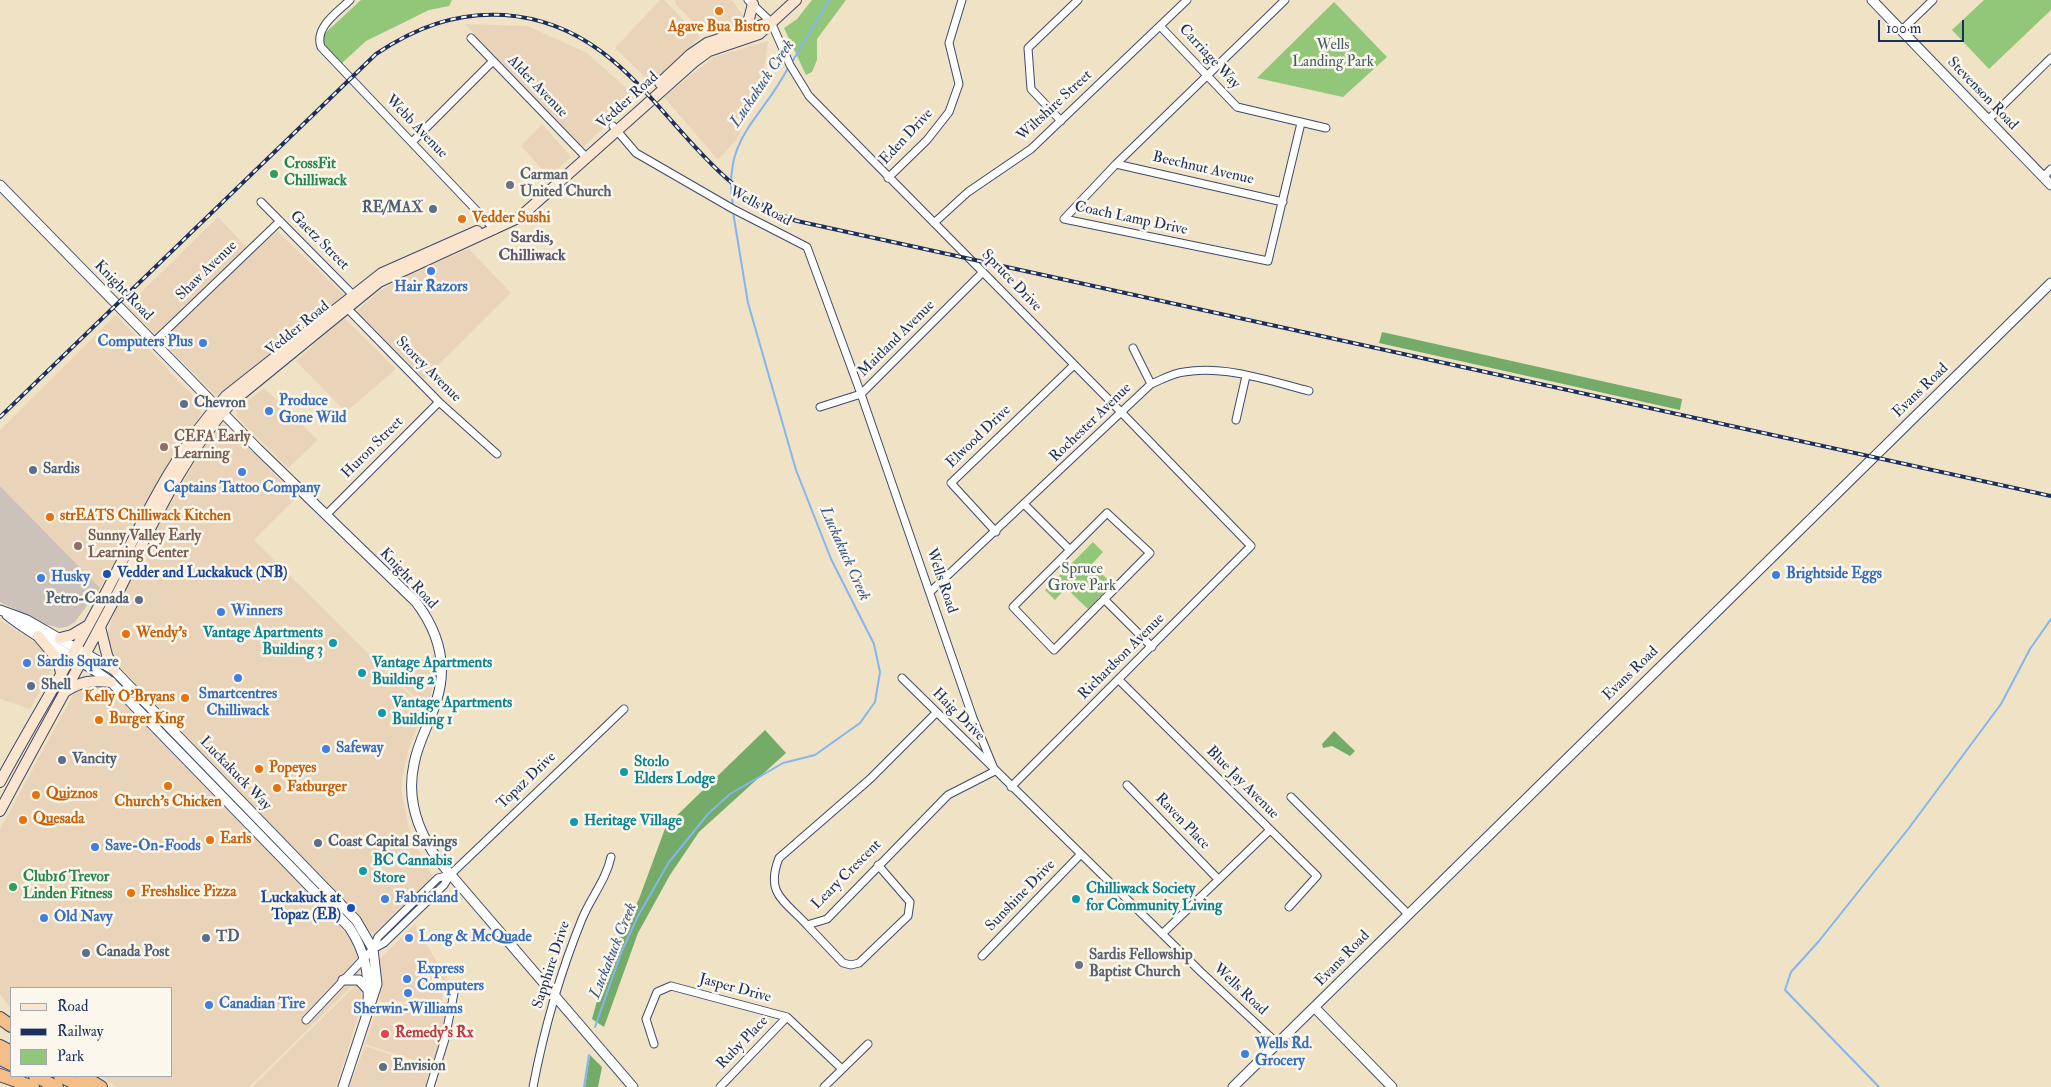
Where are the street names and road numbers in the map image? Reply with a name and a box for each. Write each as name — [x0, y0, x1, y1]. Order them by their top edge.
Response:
street label: Carriage Way — [1175, 21, 1243, 93]
street label: Alder Avenue — [503, 52, 571, 122]
street label: Stevenson Road — [1943, 54, 2021, 134]
street label: Wiltshire Street — [1014, 67, 1096, 145]
street label: Vedder Road — [593, 69, 663, 133]
street label: Webb Avenue — [381, 91, 451, 163]
street label: Eden Drive — [877, 105, 937, 169]
street label: Beechnut Avenue — [1151, 149, 1255, 189]
street label: Wells Road — [726, 183, 794, 231]
street label: Coach Lamp Drive — [1073, 198, 1189, 240]
street label: Gaetz Street — [286, 208, 352, 274]
street label: Shaw Avenue — [173, 237, 241, 305]
street label: Spruce Drive — [977, 246, 1045, 316]
street label: Knight Road — [90, 257, 156, 325]
street label: Maitland Avenue — [855, 297, 939, 381]
street label: Vedder Road — [263, 298, 333, 360]
street label: Storey Avenue — [391, 333, 465, 407]
street label: Evans Road — [1889, 360, 1953, 422]
street label: Rochester Avenue — [1046, 380, 1136, 466]
street label: Elwood Drive — [943, 402, 1015, 472]
street label: Huron Street — [338, 413, 408, 483]
street label: Knight Road — [375, 545, 441, 613]
street label: Wells Road — [921, 546, 961, 616]
street label: Richardson Avenue — [1075, 610, 1169, 704]
street label: Evans Road — [1599, 643, 1663, 705]
street label: Haig Drive — [928, 685, 988, 745]
street label: Luckakuck Way — [195, 733, 275, 815]
street label: Blue Jay Avenue — [1202, 743, 1282, 823]
street label: Topaz Drive — [494, 749, 560, 813]
street label: Raven Place — [1151, 790, 1213, 854]
street label: Leary Crescent — [808, 836, 886, 914]
street label: Sunshine Drive — [982, 857, 1060, 935]
street label: Sapphire Drive — [529, 919, 575, 1011]
street label: Evans Road — [1312, 927, 1374, 991]
street label: Wells Road — [1209, 960, 1271, 1020]
street label: Jasper Drive — [697, 971, 773, 1007]
street label: Ruby Place — [713, 1013, 773, 1073]

